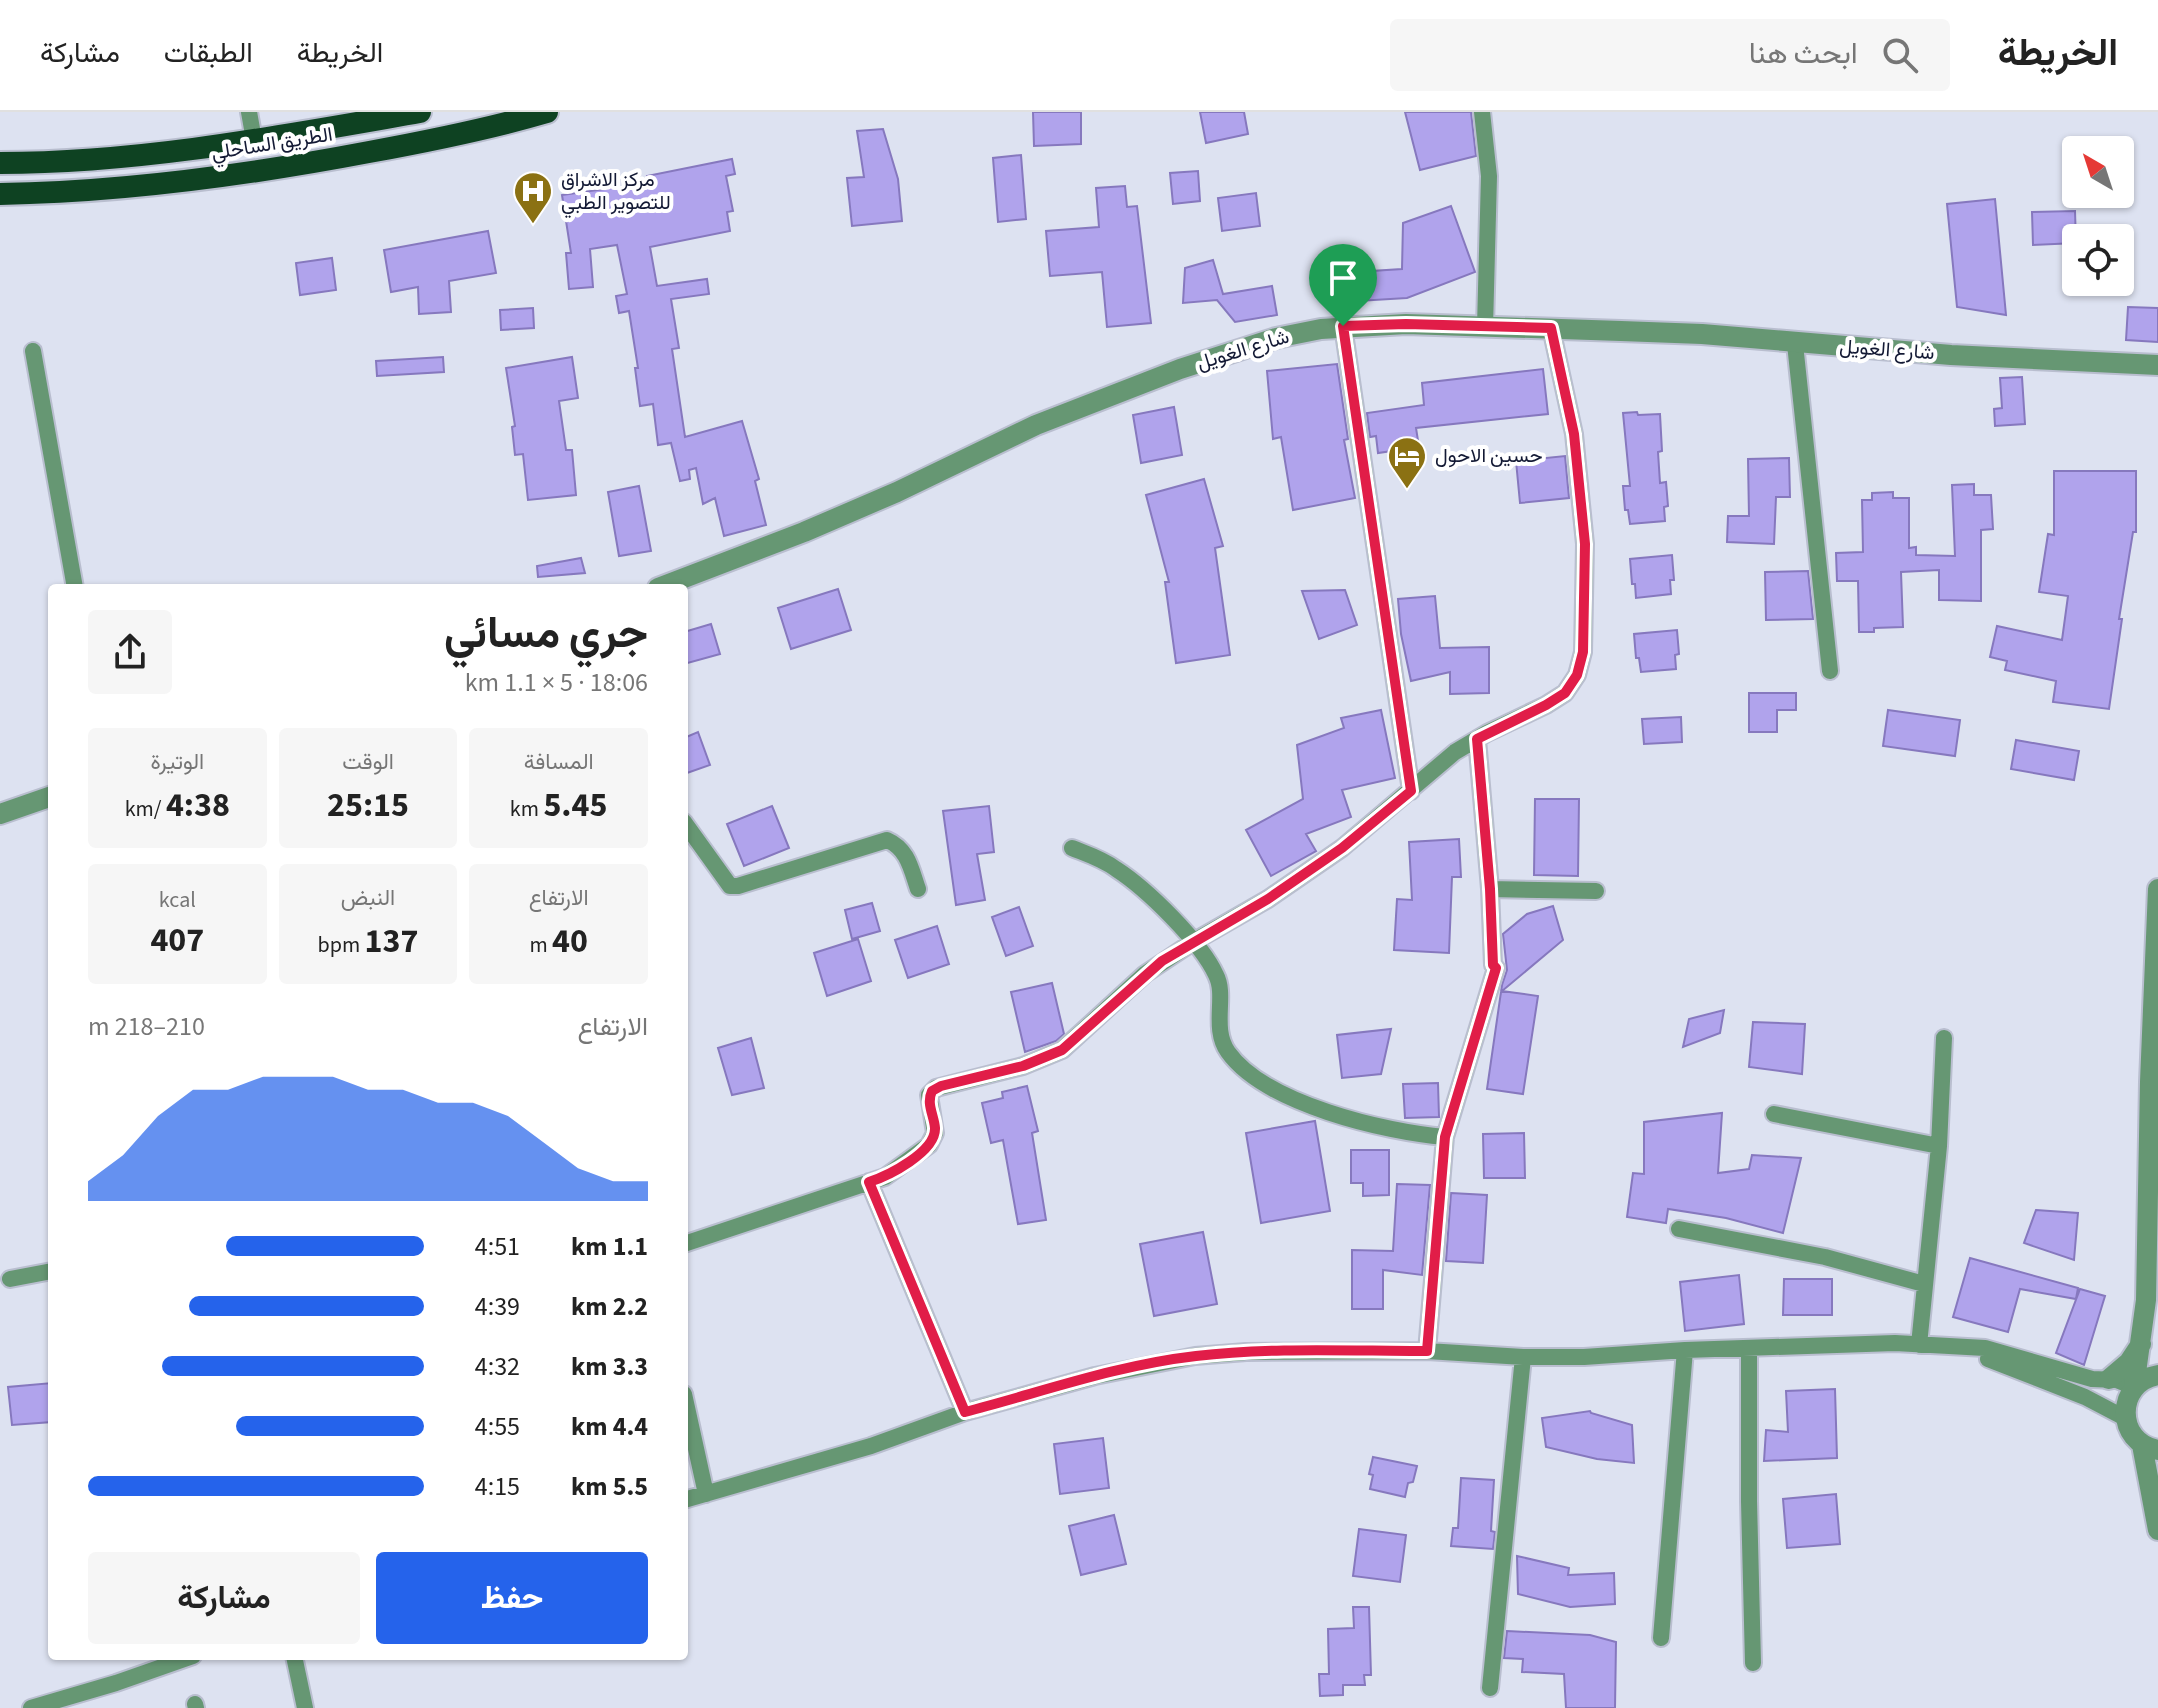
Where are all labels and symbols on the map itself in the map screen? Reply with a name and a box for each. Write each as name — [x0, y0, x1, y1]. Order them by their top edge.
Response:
street label: الطريق الساحلي — [209, 121, 335, 169]
north arrow — [2062, 136, 2134, 208]
place label: مركز الاشراق للتصوير الطبي — [561, 166, 671, 219]
hospital icon: مركز الاشراق للتصوير الطبي — [512, 170, 554, 225]
pin — [1309, 244, 1377, 326]
street label: شارع الغويل — [1193, 323, 1293, 377]
street label: شارع الغويل — [1838, 333, 1936, 367]
hotel icon: حسين الاحول — [1386, 435, 1428, 490]
place label: حسين الاحول — [1435, 442, 1543, 470]

